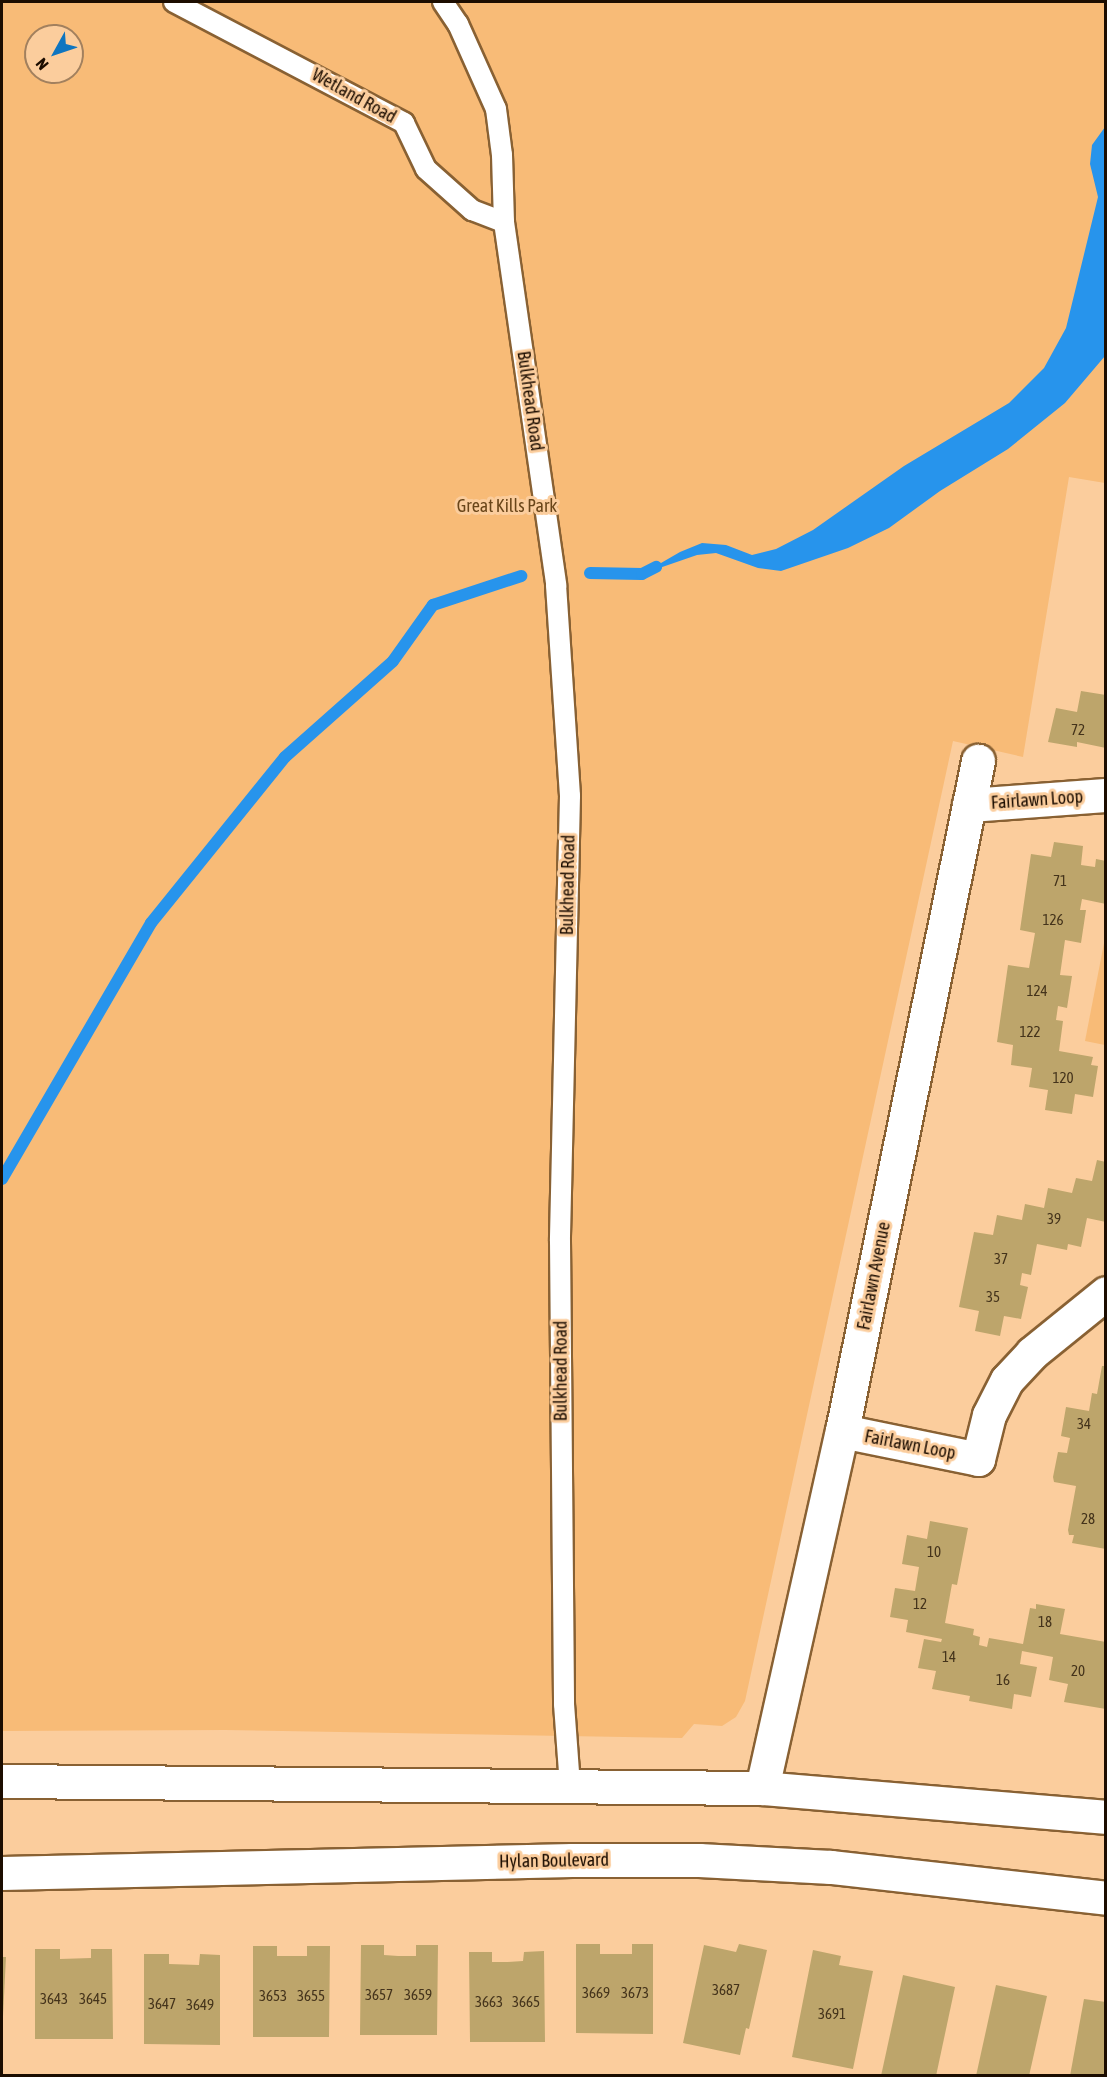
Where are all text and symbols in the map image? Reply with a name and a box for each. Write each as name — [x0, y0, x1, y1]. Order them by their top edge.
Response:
north arrow — [24, 24, 84, 84]
text: N — [32, 55, 52, 74]
street label: Wetland Road — [308, 64, 400, 128]
street label: Bulkhead Road — [512, 350, 548, 452]
park label: Great Kills Park — [457, 495, 557, 517]
house number: 72 — [1071, 721, 1085, 739]
street label: Fairlawn Loop — [990, 786, 1084, 814]
street label: Bulkhead Road — [556, 835, 580, 935]
house number: 71 — [1053, 872, 1067, 890]
house number: 126 — [1042, 911, 1064, 929]
house number: 124 — [1026, 982, 1048, 1000]
house number: 122 — [1019, 1023, 1041, 1041]
house number: 120 — [1052, 1069, 1074, 1087]
house number: 39 — [1047, 1210, 1061, 1228]
street label: Fairlawn Avenue — [853, 1220, 895, 1332]
house number: 37 — [994, 1250, 1008, 1268]
house number: 35 — [986, 1288, 1000, 1306]
street label: Bulkhead Road — [550, 1321, 572, 1421]
house number: 34 — [1077, 1415, 1091, 1433]
street label: Fairlawn Loop — [863, 1426, 957, 1464]
house number: 28 — [1081, 1510, 1095, 1528]
house number: 10 — [927, 1543, 941, 1561]
house number: 12 — [913, 1595, 927, 1613]
house number: 18 — [1038, 1613, 1052, 1631]
house number: 14 — [942, 1648, 956, 1666]
house number: 20 — [1071, 1662, 1085, 1680]
house number: 16 — [996, 1671, 1010, 1689]
street label: Hylan Boulevard — [499, 1849, 609, 1873]
house number: 3687 — [712, 1981, 740, 1999]
house number: 3669 — [582, 1984, 610, 2002]
house number: 3673 — [621, 1984, 649, 2002]
house number: 3657 — [365, 1986, 393, 2004]
house number: 3659 — [404, 1986, 432, 2004]
house number: 3653 — [259, 1987, 287, 2005]
house number: 3655 — [297, 1987, 325, 2005]
house number: 3643 — [40, 1990, 68, 2008]
house number: 3645 — [79, 1990, 107, 2008]
house number: 3663 — [475, 1993, 503, 2011]
house number: 3665 — [512, 1993, 540, 2011]
house number: 3647 — [148, 1995, 176, 2013]
house number: 3649 — [186, 1996, 214, 2014]
house number: 3691 — [818, 2005, 846, 2023]

